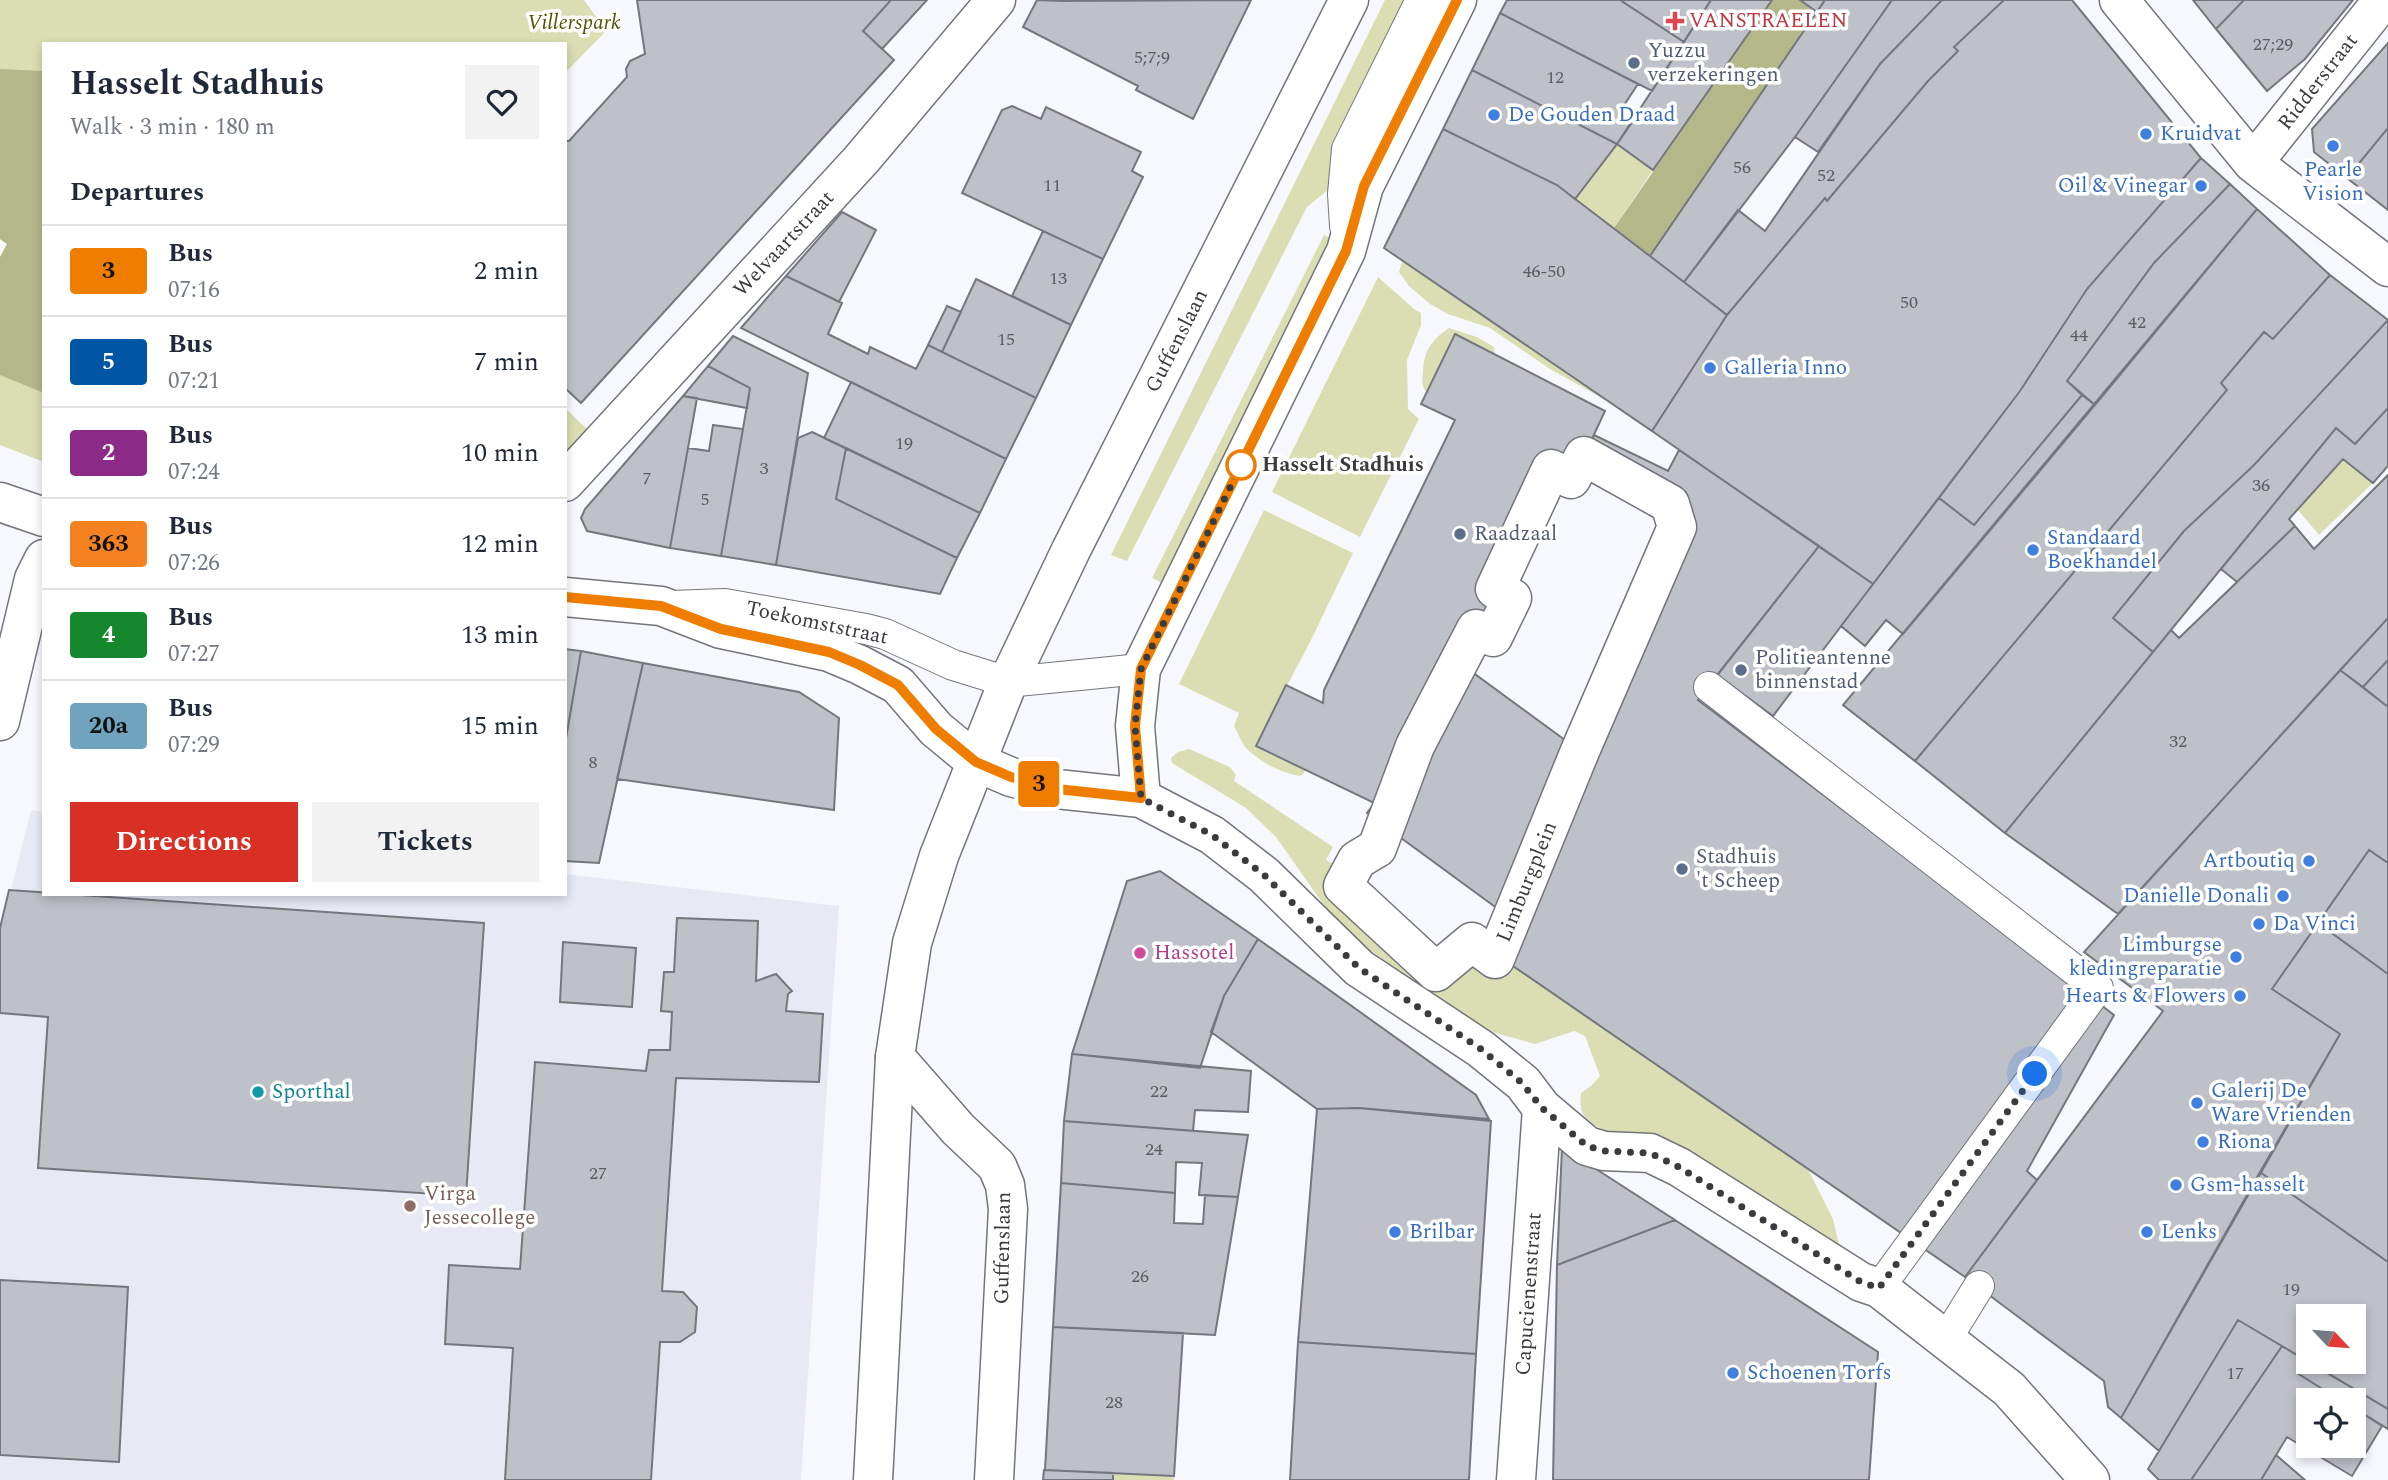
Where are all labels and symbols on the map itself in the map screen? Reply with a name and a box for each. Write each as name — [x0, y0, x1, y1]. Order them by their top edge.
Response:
place label: VANSTRAELEN — [1689, 5, 1848, 37]
park label: Villerspark — [527, 7, 621, 39]
marker: VANSTRAELEN — [1667, 13, 1683, 29]
street label: Ridderstraat — [2270, 27, 2366, 137]
house number: 27;29 — [2253, 31, 2293, 58]
place label: Yuzzu verzekeringen — [1647, 35, 1779, 91]
house number: 5;7;9 — [1134, 44, 1170, 71]
marker: Yuzzu verzekeringen — [1626, 55, 1642, 71]
house number: 12 — [1546, 64, 1564, 91]
place label: De Gouden Draad — [1508, 99, 1675, 131]
marker: De Gouden Draad — [1486, 107, 1502, 123]
place label: Kruidvat — [2160, 118, 2241, 150]
marker: Kruidvat — [2138, 126, 2154, 142]
marker: Pearle Vision — [2325, 138, 2341, 154]
house number: 56 — [1733, 154, 1751, 181]
place label: Pearle Vision — [2302, 154, 2364, 210]
house number: 52 — [1817, 162, 1835, 189]
place label: Oil & Vinegar — [2058, 170, 2187, 202]
house number: 11 — [1043, 172, 1061, 199]
marker: Oil & Vinegar — [2193, 178, 2209, 194]
street label: Welvaartstraat — [726, 183, 842, 305]
house number: 46-50 — [1523, 258, 1565, 285]
house number: 13 — [1049, 265, 1067, 292]
street label: Guffenslaan — [1137, 284, 1217, 398]
house number: 50 — [1900, 289, 1918, 316]
house number: 42 — [2128, 309, 2146, 336]
house number: 44 — [2070, 322, 2088, 349]
house number: 15 — [997, 326, 1015, 353]
place label: Galleria Inno — [1724, 352, 1847, 384]
marker: Galleria Inno — [1702, 360, 1718, 376]
house number: 19 — [895, 430, 913, 457]
place label: Hasselt Stadhuis — [1262, 449, 1424, 481]
marker: Hasselt Stadhuis — [1226, 450, 1256, 480]
house number: 3 — [760, 455, 769, 482]
house number: 7 — [643, 465, 652, 492]
house number: 36 — [2252, 472, 2270, 499]
house number: 5 — [701, 486, 710, 513]
place label: Raadzaal — [1474, 518, 1557, 550]
place label: Standaard Boekhandel — [2047, 522, 2157, 578]
marker: Raadzaal — [1452, 526, 1468, 542]
marker: Standaard Boekhandel — [2025, 542, 2041, 558]
street label: Toekomststraat — [743, 592, 891, 654]
place label: Politieantenne binnenstad — [1755, 642, 1891, 698]
marker: Politieantenne binnenstad — [1733, 662, 1749, 678]
house number: 32 — [2169, 728, 2187, 755]
house number: 8 — [589, 749, 598, 776]
line badge: 3 — [1016, 761, 1062, 807]
street label: Limburgplein — [1488, 817, 1566, 947]
place label: Stadhuis 't Scheep — [1696, 841, 1780, 897]
place label: Artboutiq — [2203, 845, 2295, 877]
marker: Artboutiq — [2301, 853, 2317, 869]
marker: Stadhuis 't Scheep — [1674, 861, 1690, 877]
place label: Danielle Donali — [2123, 880, 2269, 912]
marker: Danielle Donali — [2275, 888, 2291, 904]
place label: Da Vinci — [2273, 908, 2356, 940]
marker: Da Vinci — [2251, 916, 2267, 932]
place label: Limburgse kledingreparatie — [2069, 929, 2222, 985]
place label: Hassotel — [1154, 937, 1234, 969]
marker: Hassotel — [1132, 945, 1148, 961]
marker: Limburgse kledingreparatie — [2228, 949, 2244, 965]
place label: Hearts & Flowers — [2065, 980, 2226, 1012]
marker: Hearts & Flowers — [2232, 988, 2248, 1004]
your location — [2017, 1056, 2052, 1091]
place label: Galerij De Ware Vrienden — [2211, 1075, 2352, 1131]
place label: Sporthal — [272, 1076, 351, 1108]
house number: 22 — [1150, 1078, 1168, 1105]
marker: Sporthal — [250, 1084, 266, 1100]
marker: Galerij De Ware Vrienden — [2189, 1095, 2205, 1111]
place label: Riona — [2217, 1126, 2272, 1158]
marker: Riona — [2195, 1134, 2211, 1150]
house number: 24 — [1145, 1136, 1163, 1163]
house number: 27 — [589, 1160, 607, 1187]
place label: Gsm-hasselt — [2190, 1169, 2305, 1201]
marker: Gsm-hasselt — [2168, 1177, 2184, 1193]
place label: Virga Jessecollege — [424, 1178, 535, 1234]
street label: Guffenslaan — [986, 1191, 1020, 1305]
marker: Virga Jessecollege — [402, 1198, 418, 1214]
street label: Capucienenstraat — [1507, 1211, 1551, 1377]
place label: Brilbar — [1409, 1216, 1474, 1248]
place label: Lenks — [2161, 1216, 2217, 1248]
marker: Brilbar — [1387, 1224, 1403, 1240]
marker: Lenks — [2139, 1224, 2155, 1240]
house number: 26 — [1131, 1263, 1149, 1290]
house number: 19 — [2282, 1276, 2300, 1303]
north arrow — [2296, 1304, 2366, 1374]
place label: Schoenen Torfs — [1747, 1357, 1892, 1389]
house number: 17 — [2226, 1360, 2244, 1387]
marker: Schoenen Torfs — [1725, 1365, 1741, 1381]
house number: 28 — [1105, 1389, 1123, 1416]

